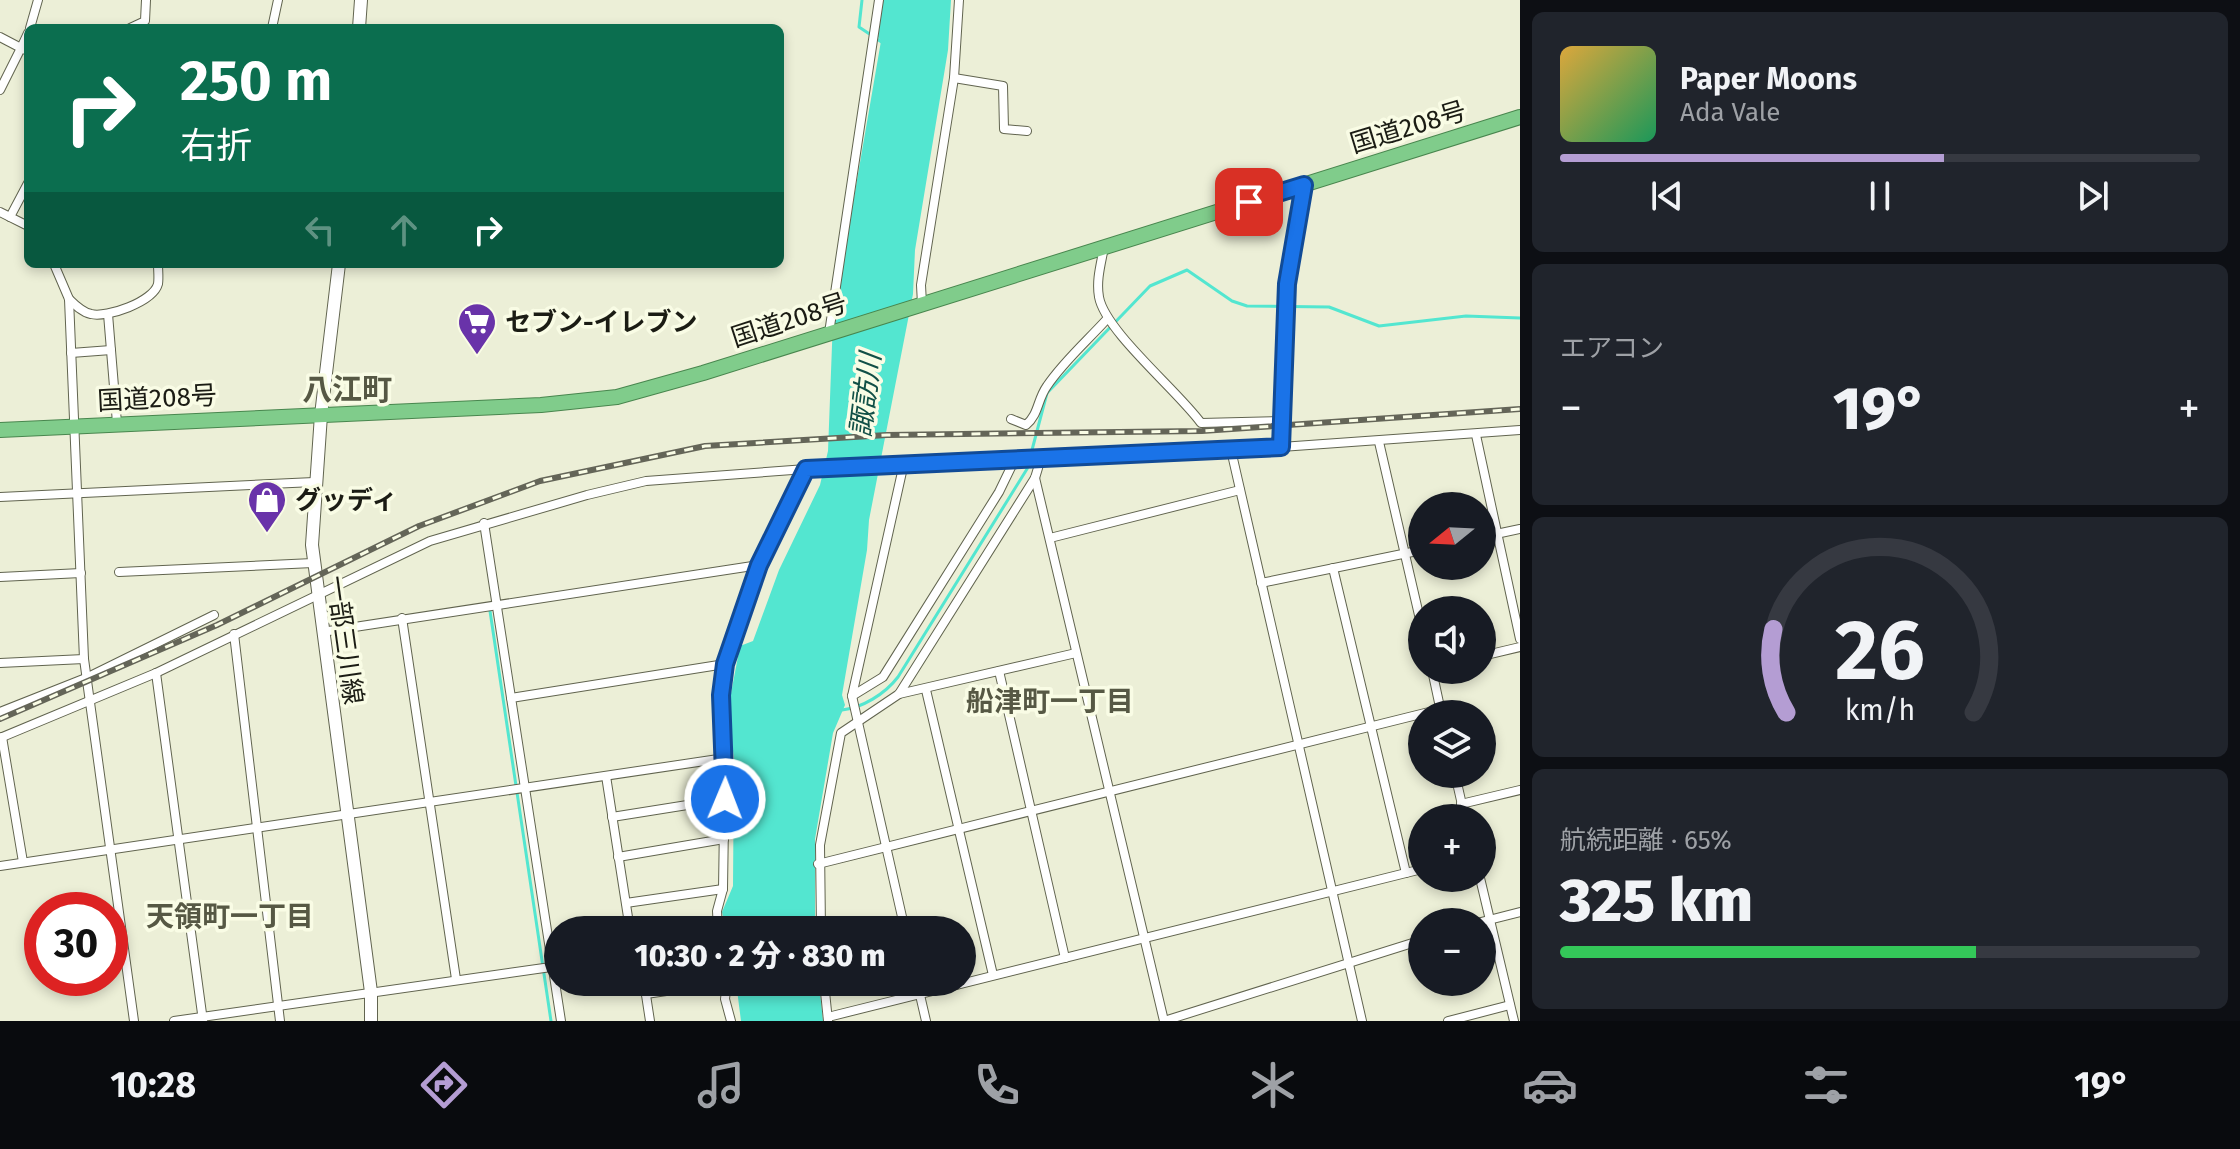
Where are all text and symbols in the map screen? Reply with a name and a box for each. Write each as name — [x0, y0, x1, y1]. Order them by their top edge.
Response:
text: 250 m — [180, 48, 332, 115]
icon: right — [48, 56, 152, 160]
text: Paper Moons — [1680, 61, 1857, 97]
street label: 国道208号 — [1346, 95, 1470, 160]
text: Ada Vale — [1680, 97, 1780, 128]
text: 右折 — [180, 124, 252, 168]
pin — [1215, 168, 1283, 236]
icon: previous — [1645, 174, 1689, 218]
icon: pause — [1858, 174, 1902, 218]
icon: next — [2071, 174, 2115, 218]
icon: arrive — [1227, 180, 1271, 224]
icon: left — [298, 208, 342, 252]
icon: ahead — [382, 208, 426, 252]
icon: right — [466, 208, 510, 252]
street label: 国道208号 — [727, 287, 851, 354]
supermarket icon: セブン-イレブン — [456, 301, 498, 356]
place label: セブン-イレブン — [505, 307, 698, 338]
text: エアコン — [1560, 333, 1664, 364]
water label: 諏訪川 — [844, 348, 887, 439]
district label: 八江町 — [302, 372, 392, 408]
text: 19° — [1833, 373, 1927, 445]
street label: 国道208号 — [96, 380, 218, 417]
text: − — [1560, 382, 1582, 435]
text: + — [2178, 382, 2200, 435]
shop icon: グッディ — [246, 479, 288, 534]
place label: グッディ — [295, 485, 397, 516]
north arrow — [1408, 492, 1496, 580]
map controls — [1408, 492, 1496, 996]
street label: 一部三川線 — [320, 574, 369, 707]
button: sound — [1408, 596, 1496, 684]
text: 26 — [1835, 600, 1925, 700]
district label: 船津町一丁目 — [966, 685, 1134, 718]
text: km/h — [1845, 693, 1915, 728]
button: layers — [1408, 700, 1496, 788]
position arrow — [683, 757, 767, 841]
button: + — [1408, 804, 1496, 892]
text: 航続距離 · 65% — [1560, 825, 1732, 856]
text: 325 km — [1560, 865, 1753, 937]
speed limit sign: 30 — [24, 892, 128, 996]
district label: 天領町一丁目 — [146, 900, 314, 933]
button: − — [1408, 908, 1496, 996]
text: 10:30 · 2 分 · 830 m — [634, 938, 886, 974]
icon: directions — [416, 1057, 472, 1113]
icon: music — [693, 1057, 749, 1113]
icon: phone — [969, 1057, 1025, 1113]
icon: climate — [1245, 1057, 1301, 1113]
icon: car — [1522, 1057, 1578, 1113]
icon: filters — [1798, 1057, 1854, 1113]
text: 10:28 — [110, 1063, 196, 1107]
text: 19° — [2074, 1063, 2130, 1107]

